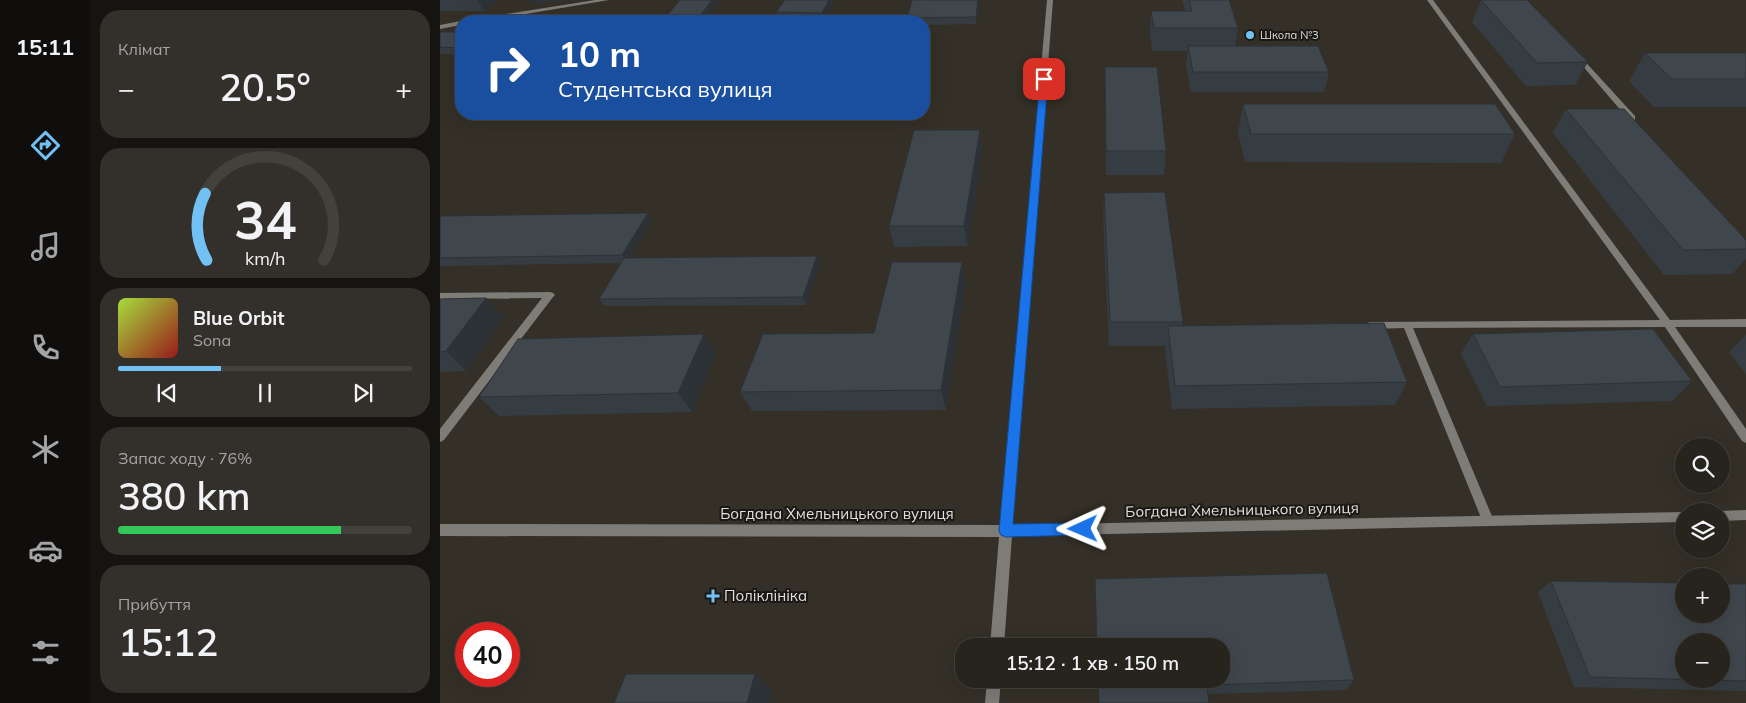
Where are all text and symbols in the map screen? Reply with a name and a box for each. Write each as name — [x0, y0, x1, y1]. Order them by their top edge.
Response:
place label: Школа №3 — [1260, 28, 1319, 42]
marker: Школа №3 — [1244, 29, 1256, 41]
text: 10 m — [558, 32, 641, 76]
text: 15:11 — [16, 33, 74, 61]
icon: right — [475, 35, 540, 100]
text: Клімат — [118, 39, 170, 59]
pin — [1023, 58, 1065, 100]
text: 20.5° — [219, 63, 311, 111]
icon: arrive — [1030, 65, 1058, 93]
text: − — [118, 71, 135, 106]
text: + — [395, 71, 412, 106]
text: Студентська вулиця — [558, 75, 773, 103]
icon: directions — [28, 128, 63, 163]
text: 34 — [234, 187, 296, 252]
icon: music — [28, 229, 63, 264]
text: km/h — [245, 247, 285, 269]
text: Blue Orbit — [193, 306, 284, 330]
icon: phone — [28, 330, 63, 365]
text: Sona — [193, 330, 231, 350]
icon: previous — [153, 379, 181, 407]
icon: pause — [251, 379, 279, 407]
icon: next — [349, 379, 377, 407]
icon: climate — [28, 432, 63, 467]
map controls — [1675, 438, 1730, 688]
button: search — [1675, 438, 1730, 493]
text: Запас ходу · 76% — [118, 448, 252, 468]
text: 380 km — [118, 472, 251, 520]
street label: Богдана Хмельницького вулиця — [1125, 498, 1359, 521]
position arrow — [1056, 502, 1108, 554]
button: layers — [1675, 503, 1730, 558]
street label: Богдана Хмельницького вулиця — [720, 504, 954, 523]
icon: car — [28, 533, 63, 568]
button: + — [1675, 568, 1730, 623]
place label: Поліклініка — [724, 586, 807, 605]
marker: Поліклініка — [706, 589, 720, 603]
text: Прибуття — [118, 594, 191, 614]
text: 15:12 — [118, 618, 218, 666]
speed limit sign: 40 — [455, 622, 520, 687]
button: − — [1675, 633, 1730, 688]
icon: filters — [28, 635, 63, 670]
text: 15:12 · 1 хв · 150 m — [1006, 651, 1179, 675]

